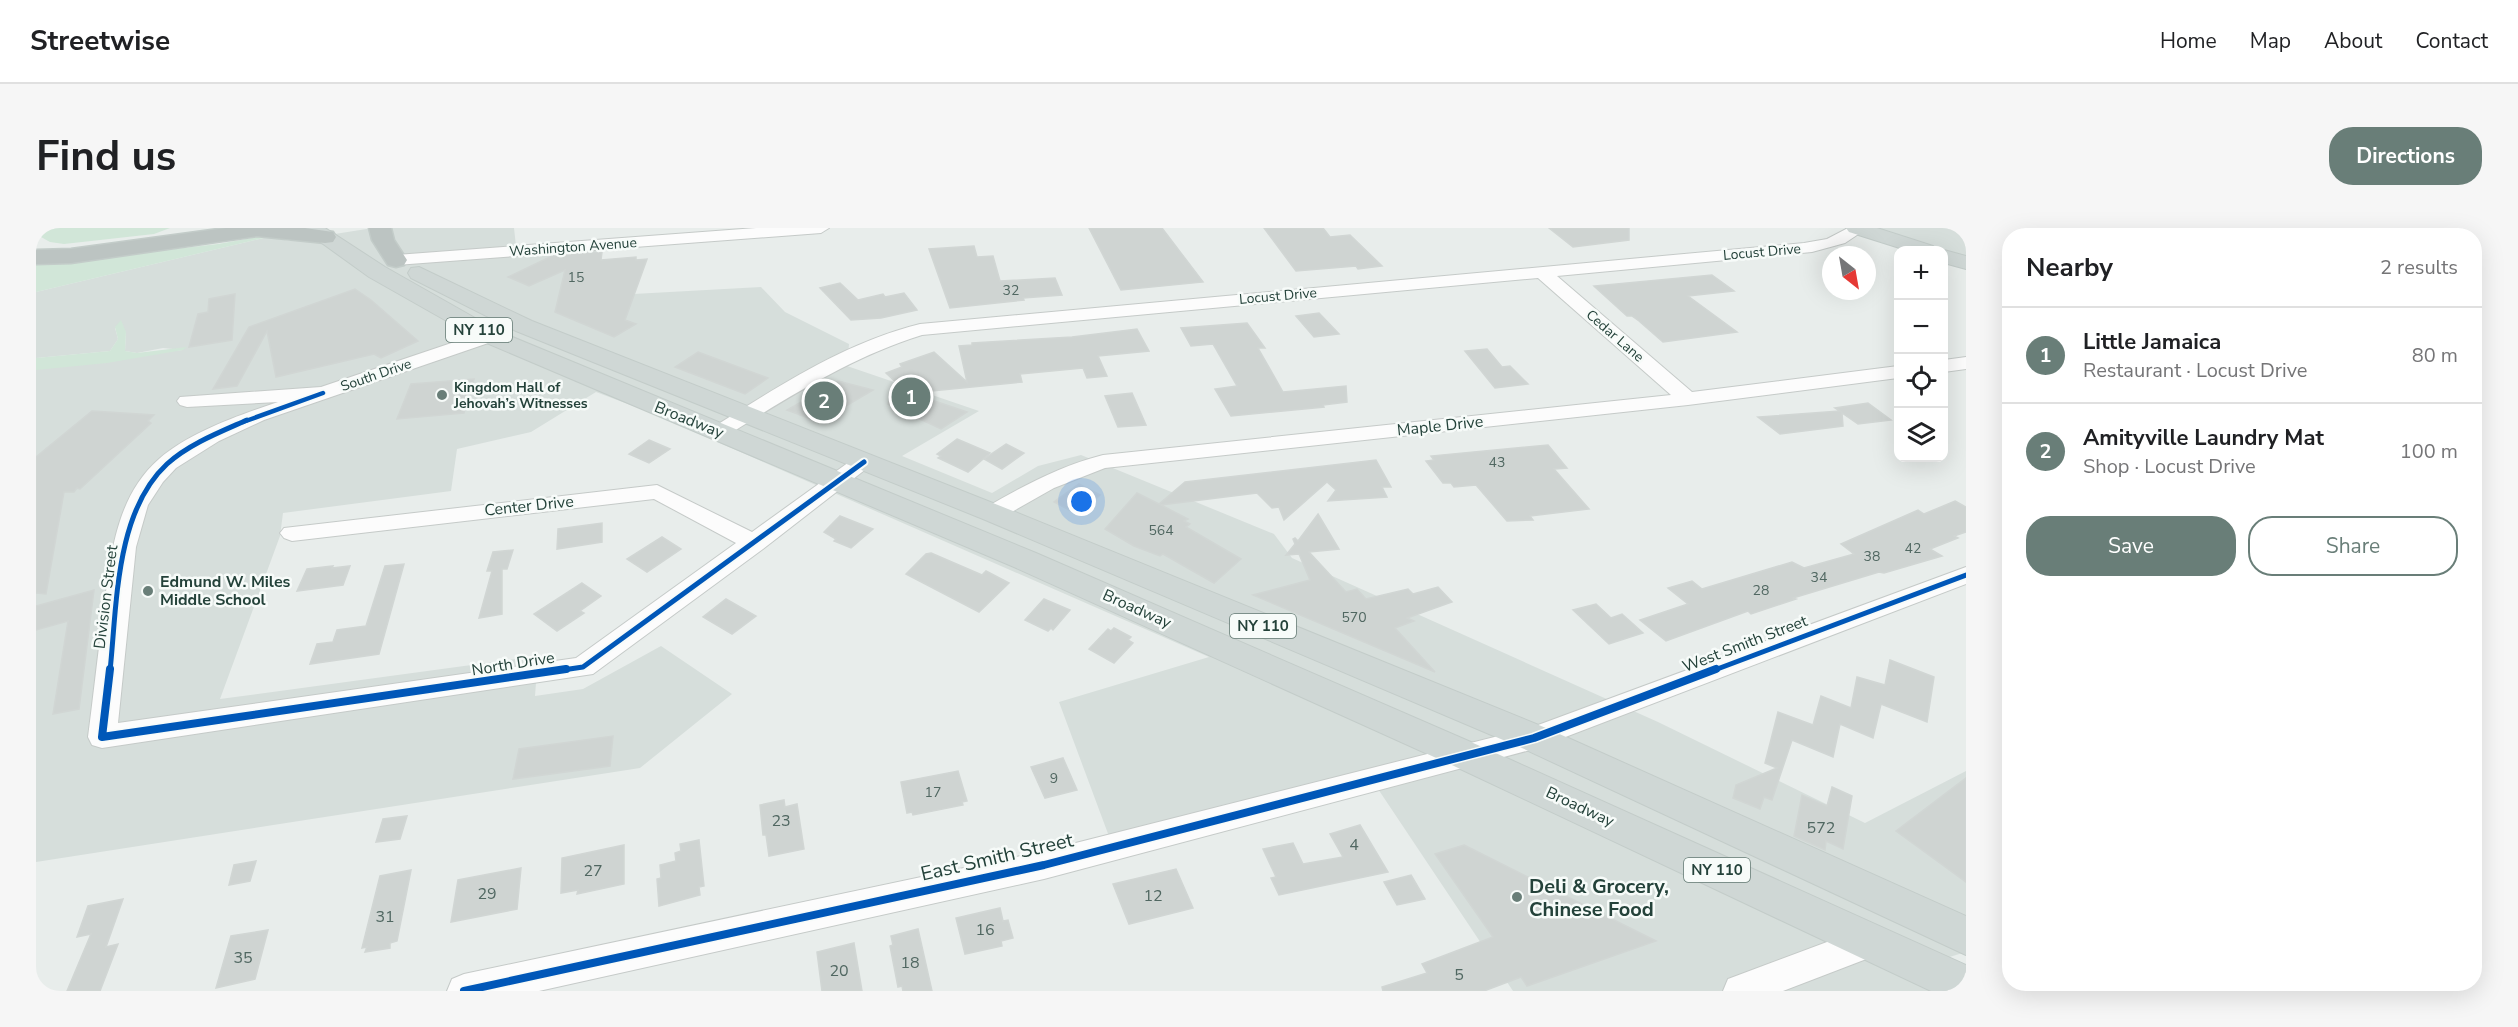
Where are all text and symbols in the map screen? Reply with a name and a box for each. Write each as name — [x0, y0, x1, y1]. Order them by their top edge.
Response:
text: Streetwise — [30, 22, 170, 60]
text: Home — [2160, 27, 2217, 55]
text: Map — [2250, 27, 2291, 55]
text: About — [2324, 27, 2382, 55]
text: Contact — [2415, 27, 2488, 55]
button: Directions — [2329, 127, 2482, 185]
text: Find us — [36, 128, 176, 185]
street label: Washington Avenue — [509, 233, 637, 261]
street label: Locust Drive — [1722, 239, 1802, 265]
north arrow — [1822, 246, 1876, 300]
map controls — [1894, 246, 1948, 462]
button: + — [1894, 246, 1948, 300]
text: Nearby — [2026, 250, 2113, 285]
text: 2 results — [2380, 254, 2458, 281]
house number: 15 — [568, 268, 584, 287]
house number: 32 — [1003, 281, 1019, 300]
street label: Locust Drive — [1238, 283, 1318, 309]
button: − — [1894, 300, 1948, 354]
street label: Cedar Lane — [1582, 306, 1648, 366]
road number: NY 110 — [446, 318, 512, 342]
text: Little Jamaica — [2083, 327, 2221, 357]
text: 1 — [2040, 342, 2052, 369]
text: 80 m — [2412, 342, 2458, 369]
street label: South Drive — [338, 354, 414, 396]
button: locate — [1894, 354, 1948, 408]
text: Restaurant · Locust Drive — [2083, 357, 2307, 384]
pin: 1 — [892, 374, 930, 420]
place label: Kingdom Hall of Jehovah’s Witnesses — [453, 378, 588, 413]
pin: 2 — [804, 378, 844, 423]
marker: Kingdom Hall of Jehovah’s Witnesses — [435, 388, 449, 402]
street label: Broadway — [651, 396, 728, 444]
button: layers — [1894, 408, 1948, 462]
street label: Maple Drive — [1396, 411, 1484, 441]
text: Amityville Laundry Mat — [2083, 423, 2324, 453]
text: 2 — [2040, 438, 2052, 465]
text: 100 m — [2400, 438, 2458, 465]
house number: 43 — [1489, 453, 1505, 472]
text: Shop · Locust Drive — [2083, 453, 2256, 480]
your location — [1067, 487, 1096, 516]
street label: Center Drive — [483, 490, 575, 522]
button: Save — [2026, 516, 2236, 576]
button: Share — [2248, 516, 2458, 576]
house number: 564 — [1148, 521, 1174, 540]
house number: 42 — [1905, 539, 1921, 558]
street label: Division Street — [89, 543, 123, 650]
house number: 38 — [1864, 547, 1880, 566]
house number: 34 — [1811, 568, 1827, 587]
place label: Edmund W. Miles Middle School — [160, 571, 291, 611]
house number: 28 — [1753, 581, 1769, 600]
marker: Edmund W. Miles Middle School — [141, 584, 155, 598]
street label: Broadway — [1099, 584, 1176, 634]
house number: 570 — [1341, 608, 1367, 627]
street label: West Smith Street — [1679, 610, 1811, 678]
road number: NY 110 — [1230, 614, 1296, 638]
street label: North Drive — [470, 647, 556, 681]
house number: 9 — [1050, 769, 1058, 788]
street label: Broadway — [1542, 782, 1618, 833]
house number: 17 — [925, 783, 941, 802]
house number: 23 — [771, 810, 791, 832]
house number: 572 — [1807, 817, 1835, 839]
street label: East Smith Street — [918, 826, 1077, 888]
house number: 4 — [1349, 834, 1359, 856]
road number: NY 110 — [1684, 858, 1750, 882]
house number: 27 — [583, 860, 603, 882]
place label: Deli & Grocery, Chinese Food — [1529, 873, 1669, 923]
house number: 29 — [477, 883, 497, 905]
house number: 12 — [1143, 885, 1163, 907]
marker: Deli & Grocery, Chinese Food — [1510, 890, 1524, 904]
house number: 31 — [375, 906, 395, 928]
house number: 16 — [975, 919, 995, 941]
house number: 35 — [233, 947, 253, 969]
house number: 18 — [900, 952, 920, 974]
house number: 20 — [829, 960, 849, 982]
house number: 5 — [1454, 964, 1464, 986]

